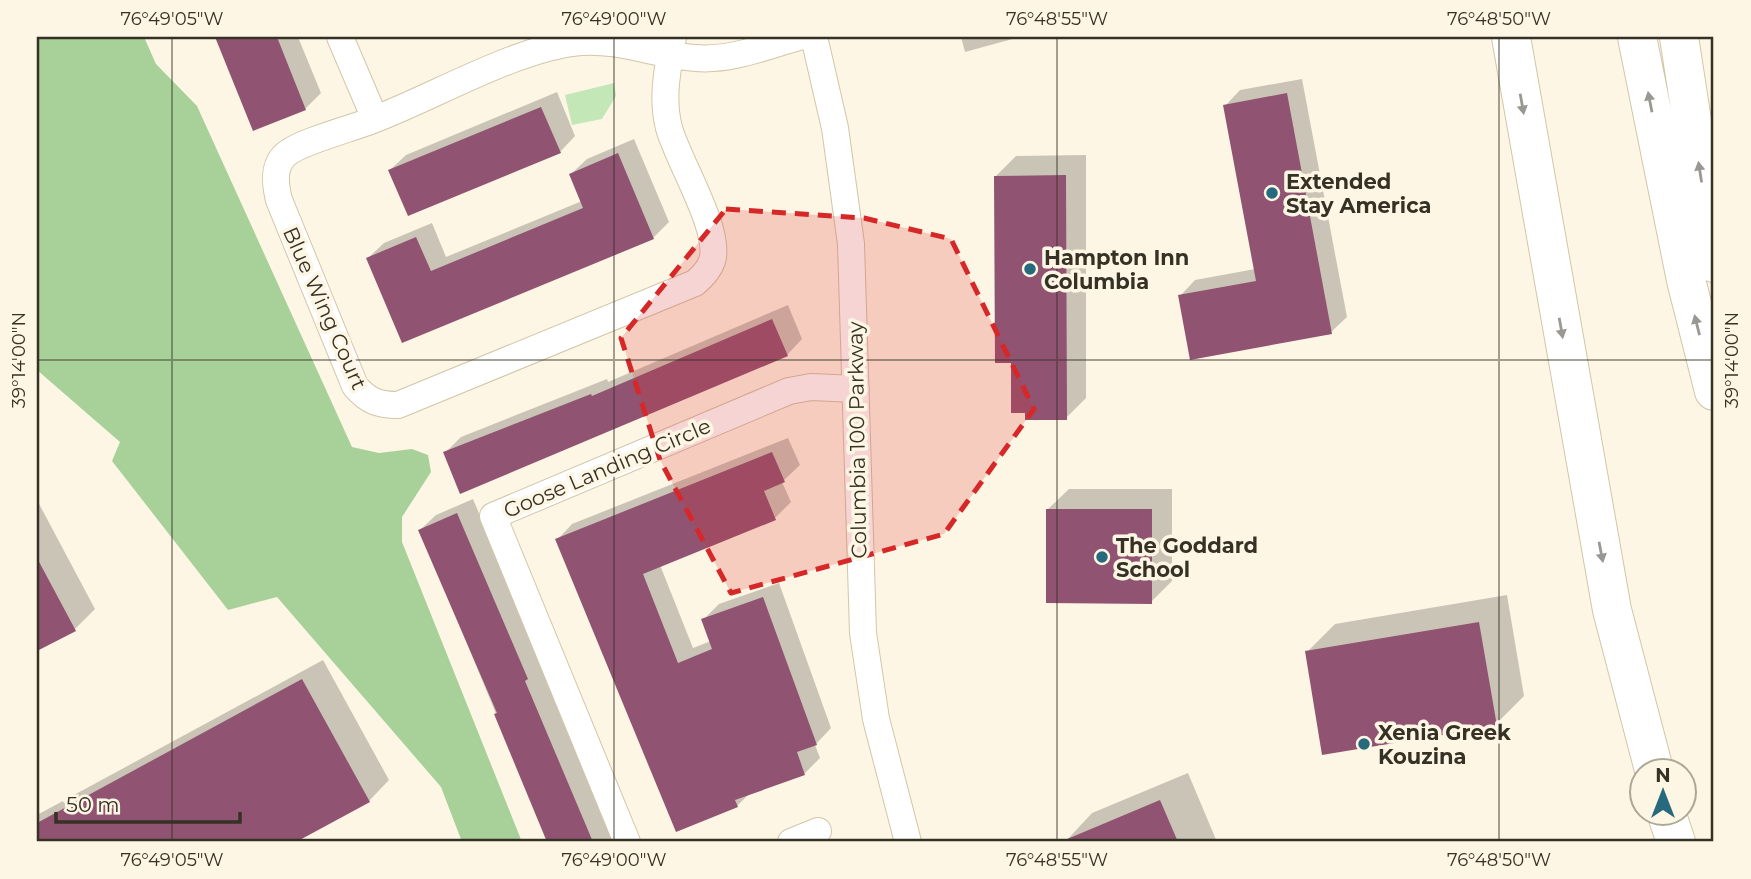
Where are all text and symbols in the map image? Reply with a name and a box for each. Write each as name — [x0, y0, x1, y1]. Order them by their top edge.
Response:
text: 76°49'05"W — [120, 8, 224, 30]
text: 76°49'00"W — [562, 8, 666, 30]
text: 76°48'55"W — [1006, 8, 1108, 30]
text: 76°48'50"W — [1447, 8, 1551, 30]
one-way arrow — [1644, 91, 1655, 113]
one-way arrow — [1517, 93, 1528, 115]
one-way arrow — [1694, 160, 1705, 182]
place label: Extended Stay America — [1286, 169, 1432, 218]
marker: Extended Stay America — [1264, 185, 1280, 201]
street label: Blue Wing Court — [278, 223, 372, 393]
place label: Hampton Inn Columbia — [1044, 245, 1189, 294]
marker: Hampton Inn Columbia — [1022, 261, 1038, 277]
text: 39°14'00"N — [8, 312, 30, 408]
text: 39°14'00"N — [1721, 312, 1743, 408]
one-way arrow — [1691, 314, 1702, 336]
one-way arrow — [1556, 317, 1567, 339]
street label: Columbia 100 Parkway — [842, 321, 872, 559]
street label: Goose Landing Circle — [500, 413, 714, 523]
place label: The Goddard School — [1116, 533, 1258, 582]
one-way arrow — [1596, 541, 1607, 563]
marker: The Goddard School — [1094, 549, 1110, 565]
place label: Xenia Greek Kouzina — [1378, 720, 1511, 769]
marker: Xenia Greek Kouzina — [1356, 736, 1372, 752]
north arrow — [1628, 756, 1698, 826]
text: N — [1655, 764, 1671, 787]
scale bar — [56, 781, 240, 825]
text: 50 m — [66, 792, 120, 817]
text: 76°49'05"W — [120, 849, 224, 871]
text: 76°49'00"W — [562, 849, 666, 871]
text: 76°48'55"W — [1006, 849, 1108, 871]
text: 76°48'50"W — [1447, 849, 1551, 871]

